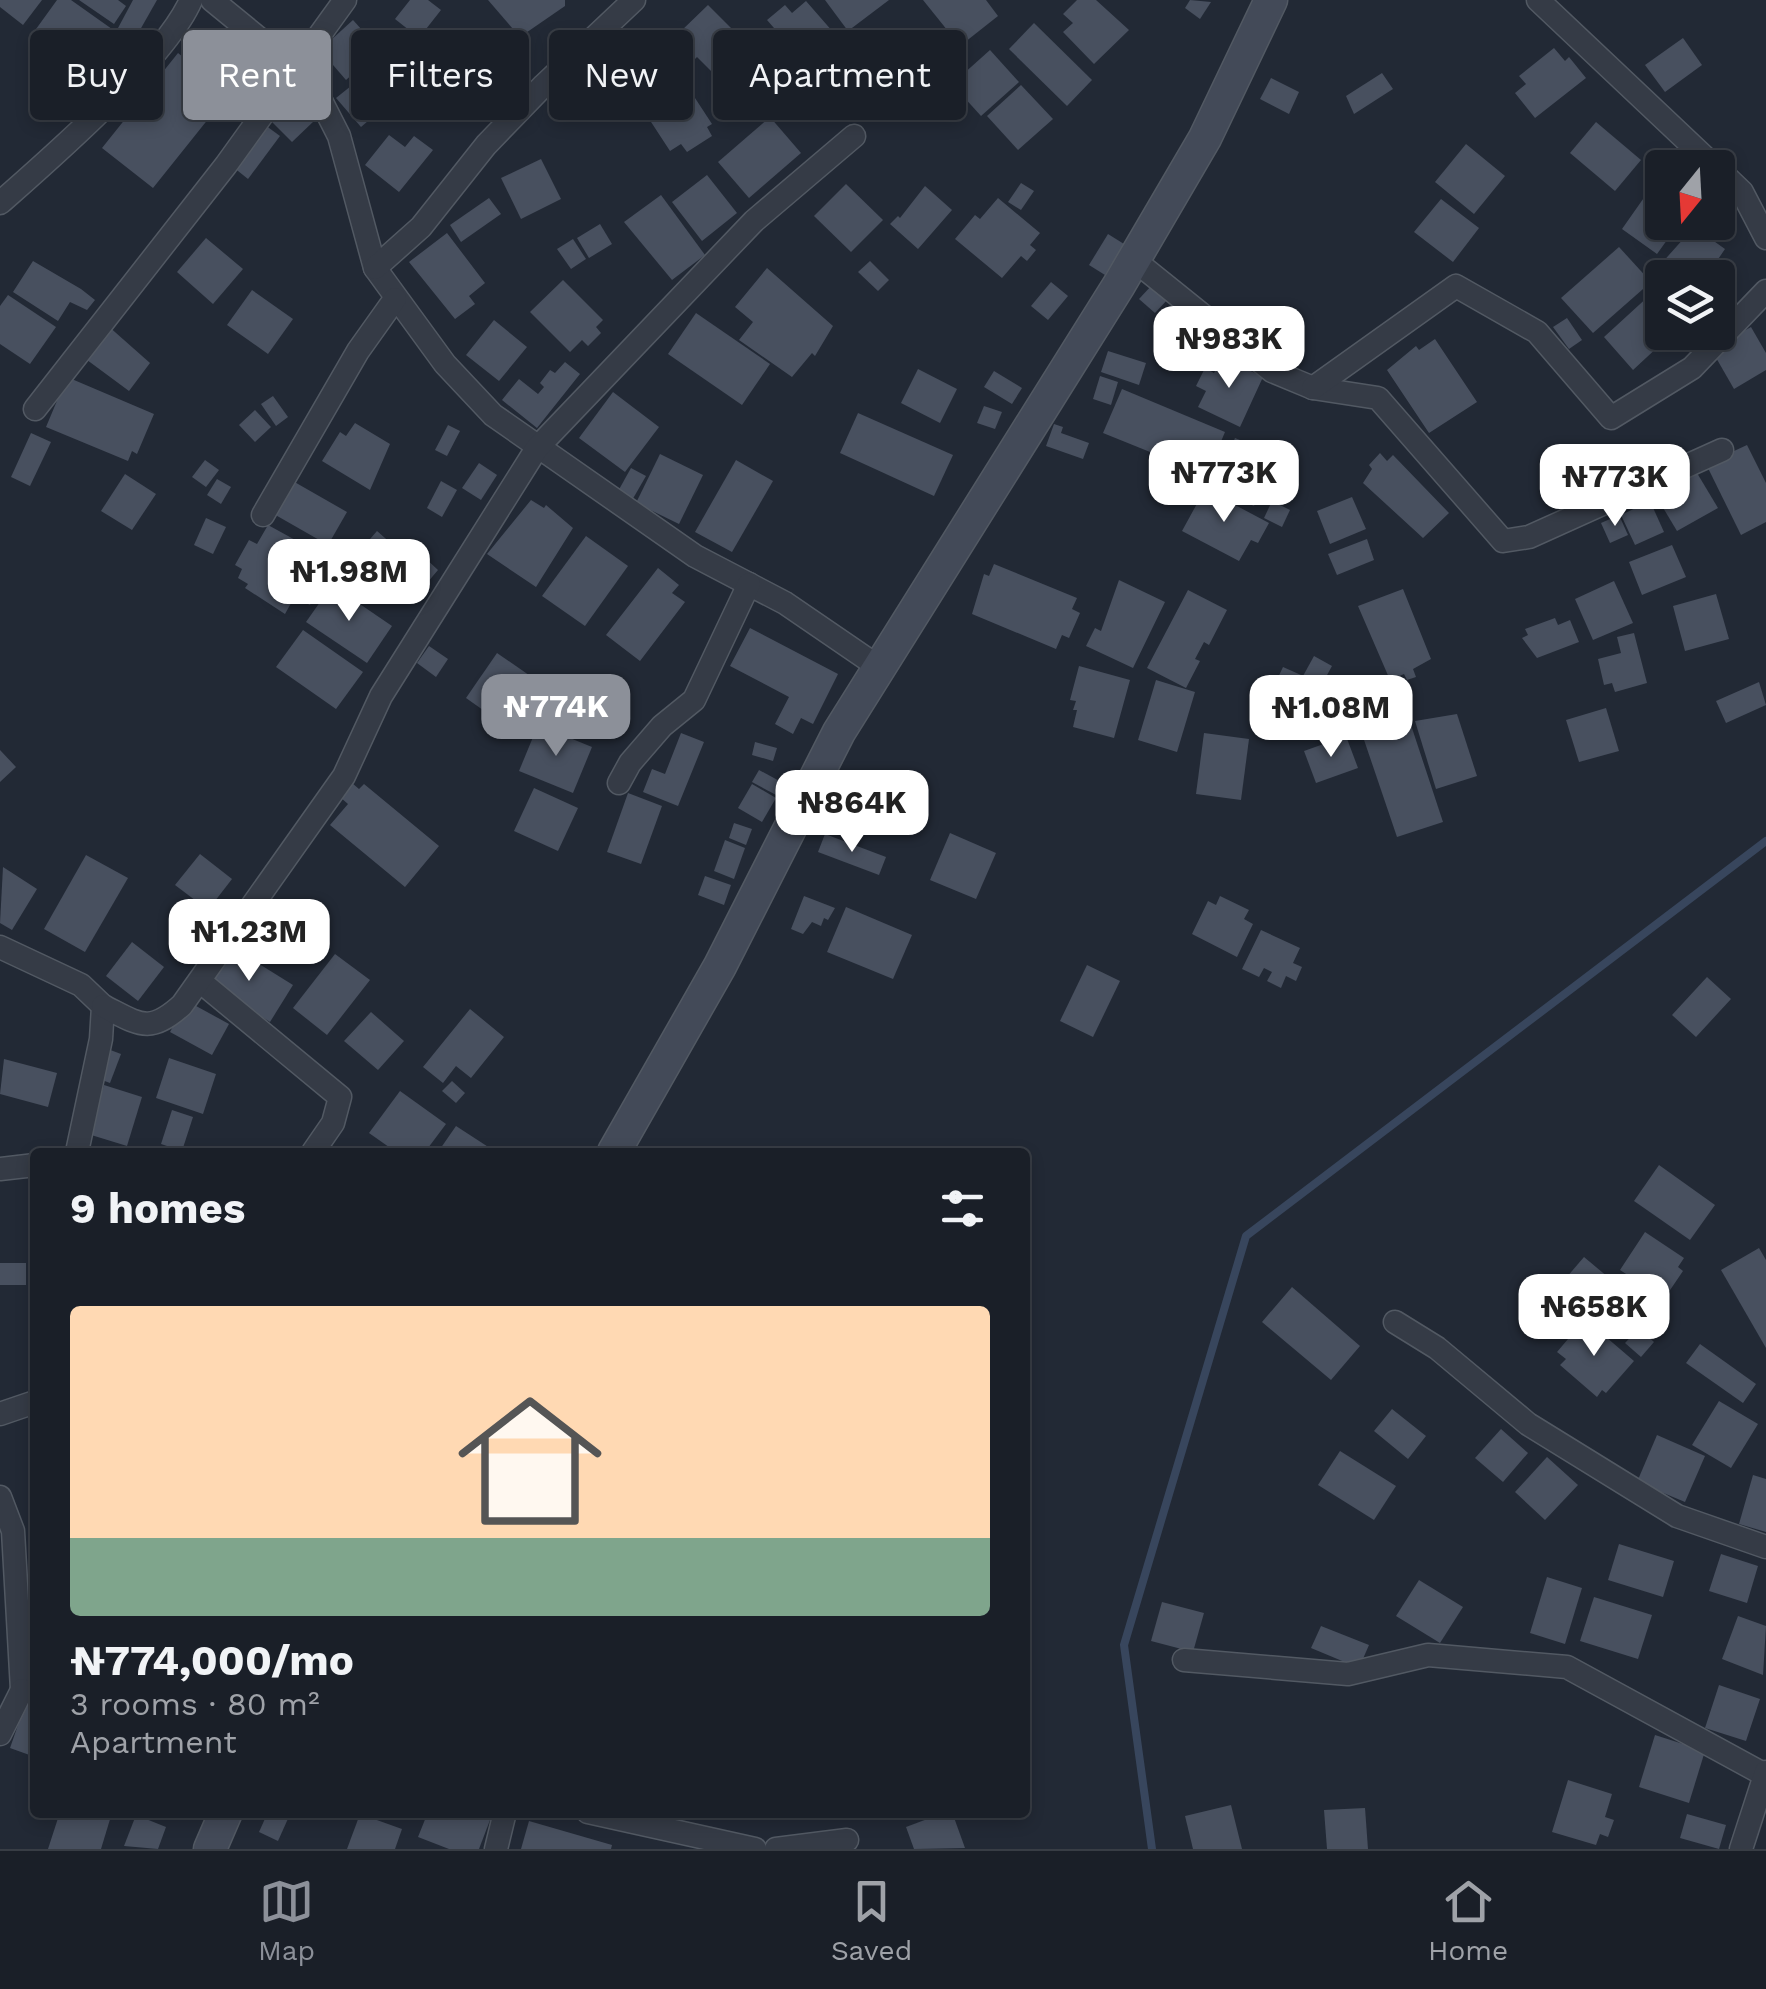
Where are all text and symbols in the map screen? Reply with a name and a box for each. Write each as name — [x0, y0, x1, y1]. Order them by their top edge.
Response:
chip: Buy — [30, 30, 163, 120]
chip: Rent — [183, 30, 331, 120]
chip: Filters — [351, 30, 529, 120]
chip: New — [549, 30, 693, 120]
chip: Apartment — [713, 30, 966, 120]
north arrow — [1645, 150, 1735, 240]
map controls — [1645, 150, 1735, 350]
button: layers — [1645, 260, 1735, 350]
pin: ₦983K — [1159, 306, 1299, 391]
text: ₦983K — [1175, 319, 1283, 357]
pin: ₦773K — [1154, 440, 1294, 525]
pin: ₦773K — [1545, 444, 1685, 529]
text: ₦773K — [1171, 453, 1277, 491]
text: ₦773K — [1562, 457, 1668, 495]
pin: ₦1.98M — [268, 539, 430, 624]
text: ₦1.98M — [290, 552, 408, 590]
pin: ₦774K — [486, 674, 626, 759]
pin: ₦1.08M — [1250, 675, 1412, 760]
text: ₦774K — [503, 687, 609, 725]
text: ₦1.08M — [1272, 688, 1390, 726]
pin: ₦864K — [782, 770, 922, 855]
text: ₦864K — [798, 783, 906, 821]
pin: ₦1.23M — [168, 899, 330, 984]
text: ₦1.23M — [191, 912, 307, 950]
icon: filters — [935, 1181, 990, 1236]
text: 9 homes — [70, 1184, 245, 1233]
pin: ₦658K — [1524, 1274, 1664, 1359]
text: ₦658K — [1541, 1287, 1647, 1325]
icon: home — [440, 1371, 620, 1551]
text: ₦774,000/mo — [70, 1636, 354, 1685]
text: 3 rooms · 80 m² — [70, 1685, 320, 1723]
text: Apartment — [70, 1723, 237, 1761]
tab: Map — [258, 1874, 315, 1967]
tab: Saved — [831, 1874, 912, 1967]
tab: Home — [1428, 1874, 1508, 1967]

